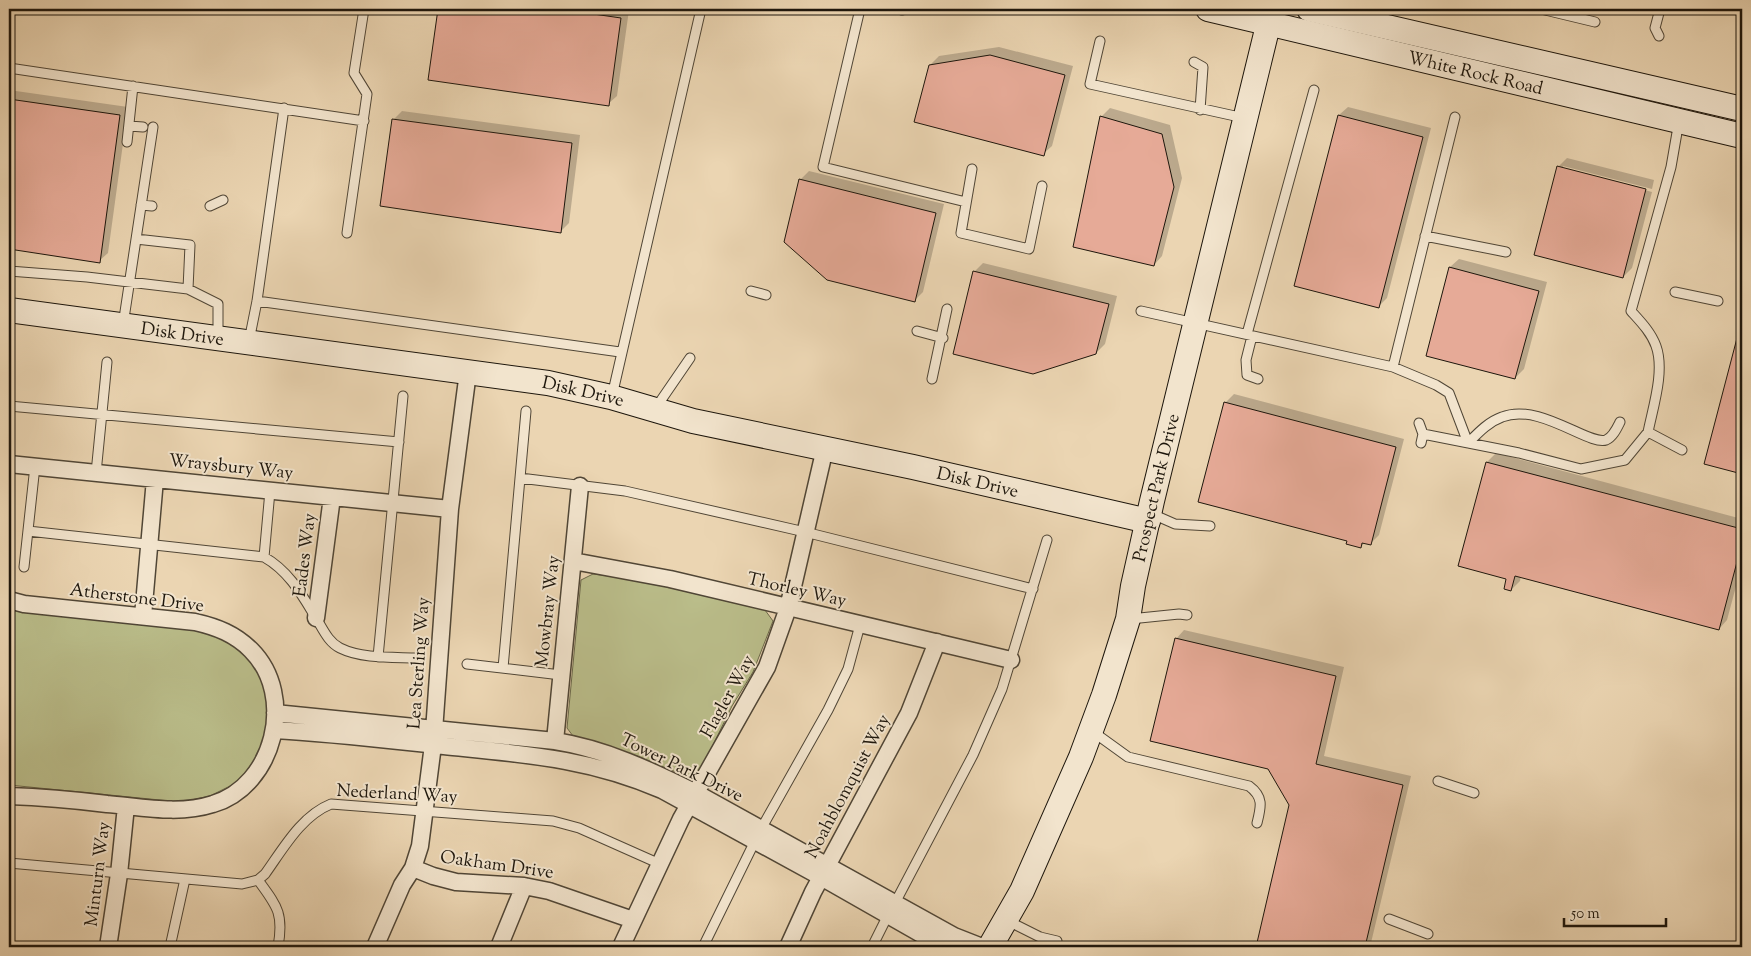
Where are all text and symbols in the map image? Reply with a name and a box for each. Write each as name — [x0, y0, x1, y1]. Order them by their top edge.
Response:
street label: White Rock Road — [1405, 46, 1545, 103]
street label: Disk Drive — [139, 317, 225, 354]
street label: Disk Drive — [539, 371, 627, 415]
street label: Prospect Park Drive — [1128, 411, 1188, 565]
street label: Wraysbury Way — [167, 449, 294, 487]
street label: Disk Drive — [934, 462, 1021, 506]
street label: Eades Way — [288, 512, 324, 599]
street label: Mowbray Way — [530, 554, 568, 668]
street label: Thorley Way — [744, 567, 849, 615]
street label: Atherstone Drive — [68, 578, 205, 620]
street label: Lea Sterling Way — [402, 596, 438, 730]
street label: Flagler Way — [695, 651, 762, 743]
street label: Noahblomquist Way — [800, 710, 898, 864]
street label: Tower Park Drive — [615, 728, 747, 810]
street label: Nederland Way — [336, 779, 458, 811]
street label: Minturn Way — [80, 820, 118, 928]
street label: Oakham Drive — [438, 845, 555, 887]
scale bar — [1564, 896, 1666, 928]
text: 50 m — [1570, 904, 1600, 925]

